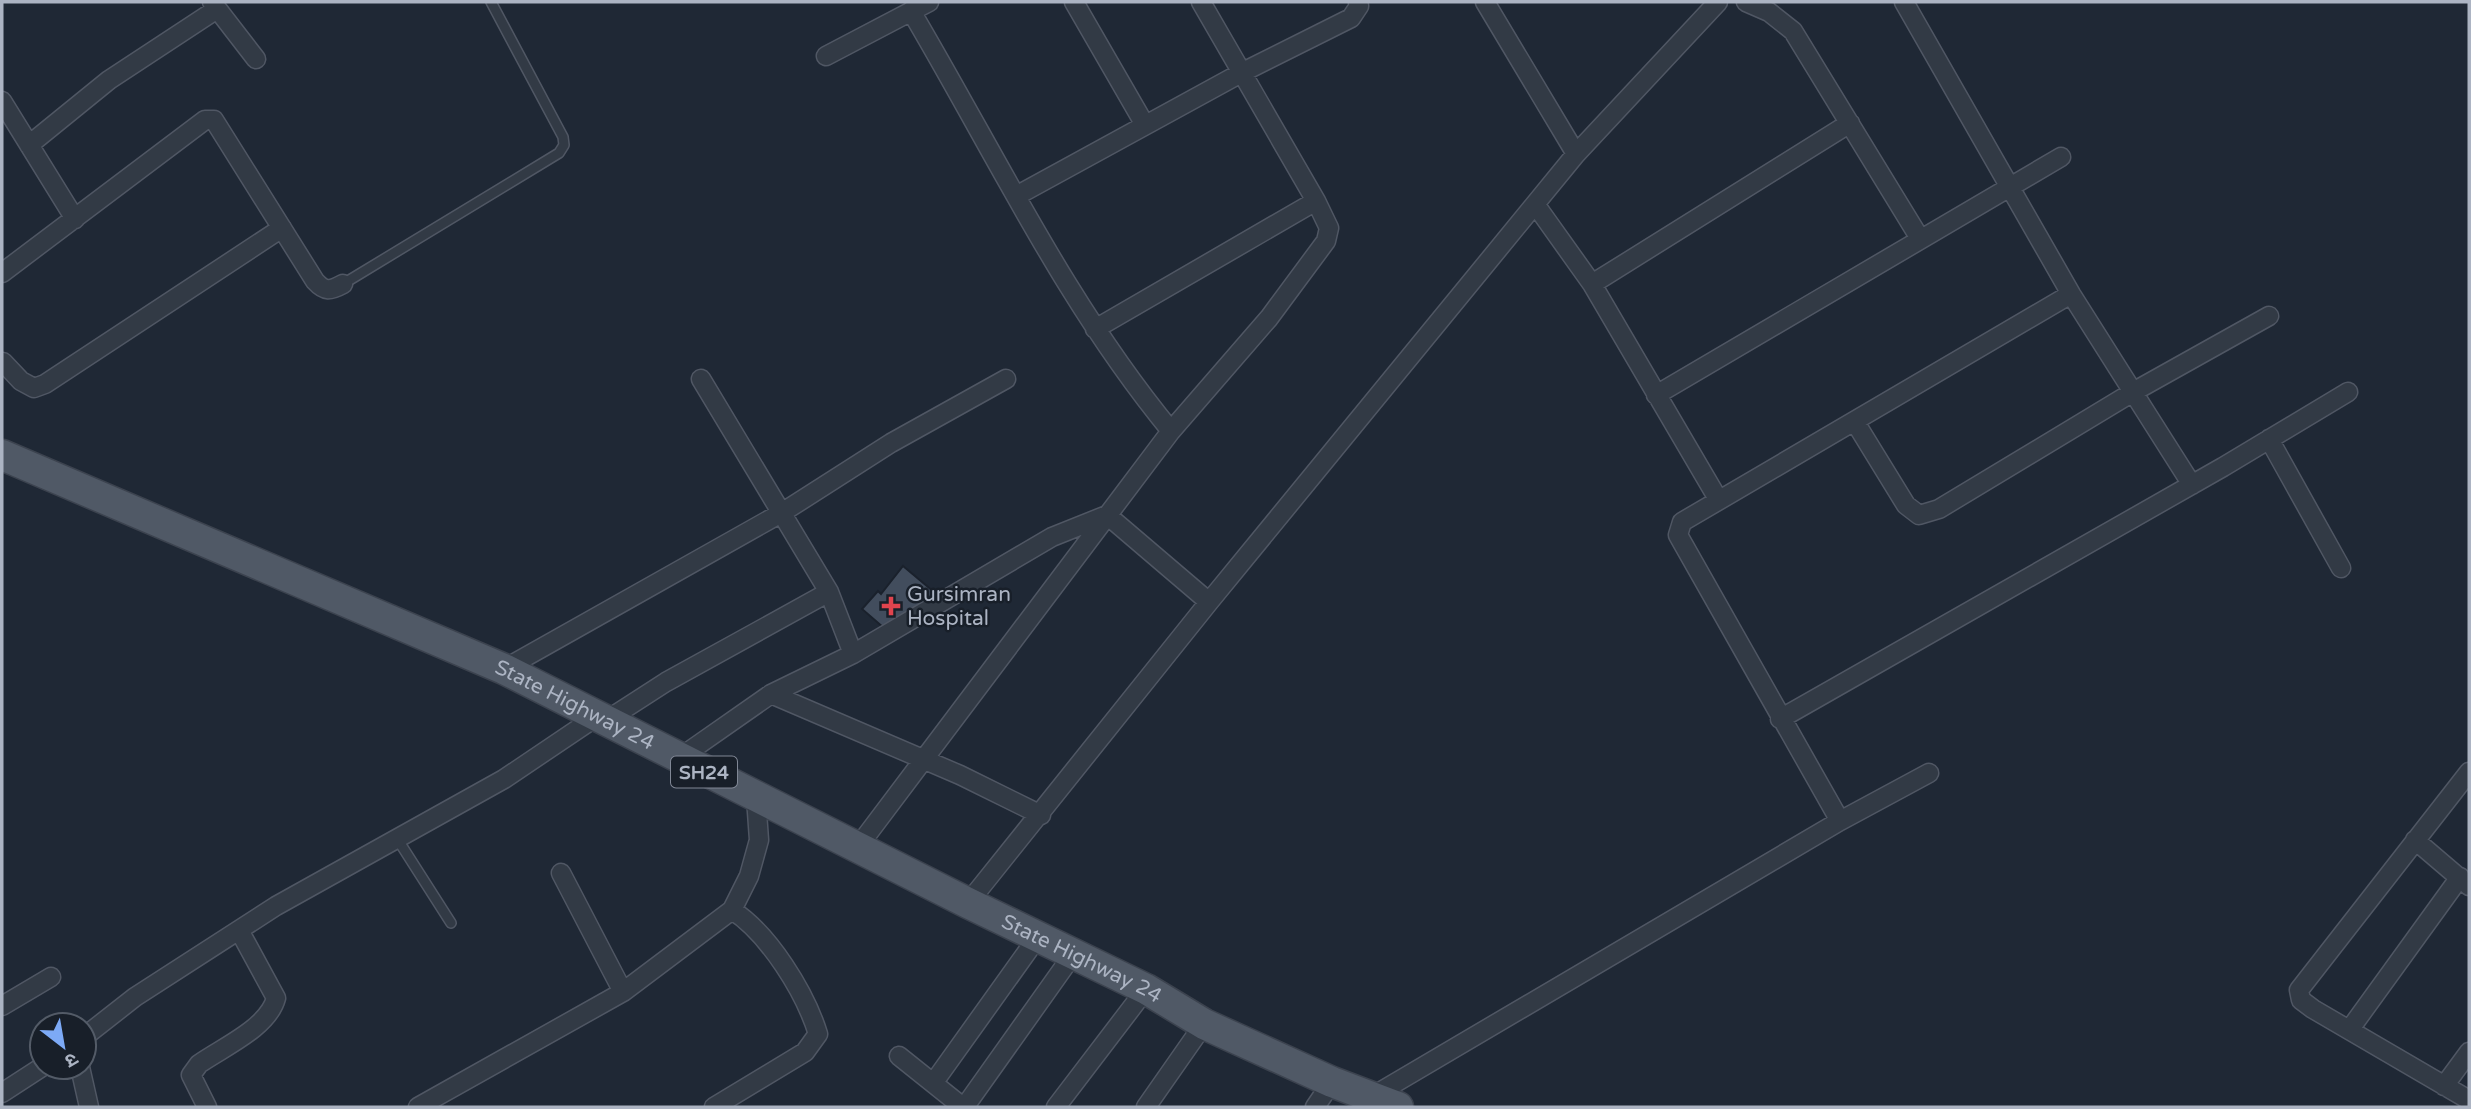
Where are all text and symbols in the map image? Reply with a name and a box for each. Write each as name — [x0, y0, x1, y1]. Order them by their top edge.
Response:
place label: Gursimran Hospital — [907, 582, 1011, 631]
marker: Gursimran Hospital — [881, 596, 901, 616]
street label: State Highway 24 — [491, 655, 658, 756]
road number: SH24 — [671, 757, 737, 788]
street label: State Highway 24 — [997, 909, 1166, 1009]
north arrow — [28, 1011, 98, 1081]
text: उ — [60, 1047, 82, 1072]

